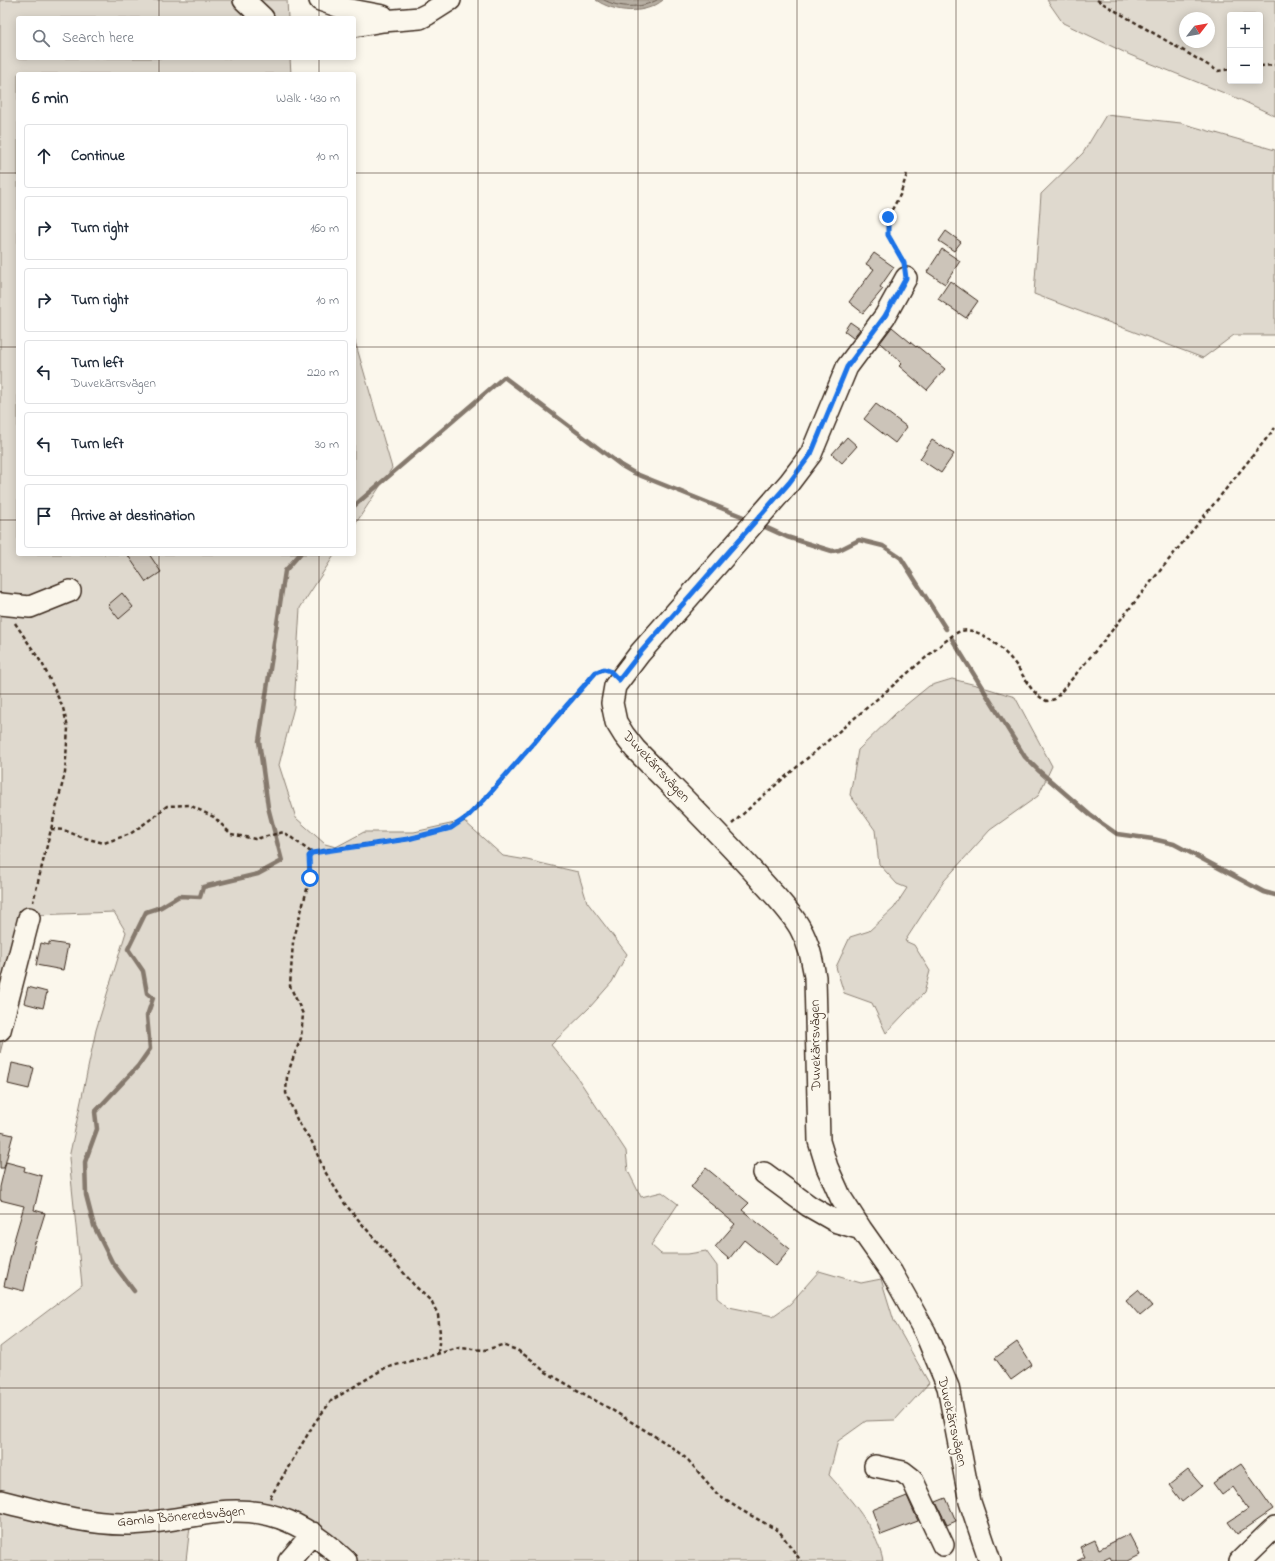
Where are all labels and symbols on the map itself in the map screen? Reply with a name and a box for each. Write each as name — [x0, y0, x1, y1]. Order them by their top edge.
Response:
north arrow — [1179, 12, 1215, 48]
route end — [879, 208, 897, 226]
street label: Duvekärrsvägen — [616, 726, 695, 808]
route start — [301, 869, 319, 887]
street label: Duvekärrsvägen — [805, 999, 828, 1092]
street label: Duvekärrsvägen — [930, 1374, 973, 1469]
street label: Gamla Böneredsvägen — [116, 1501, 246, 1534]

